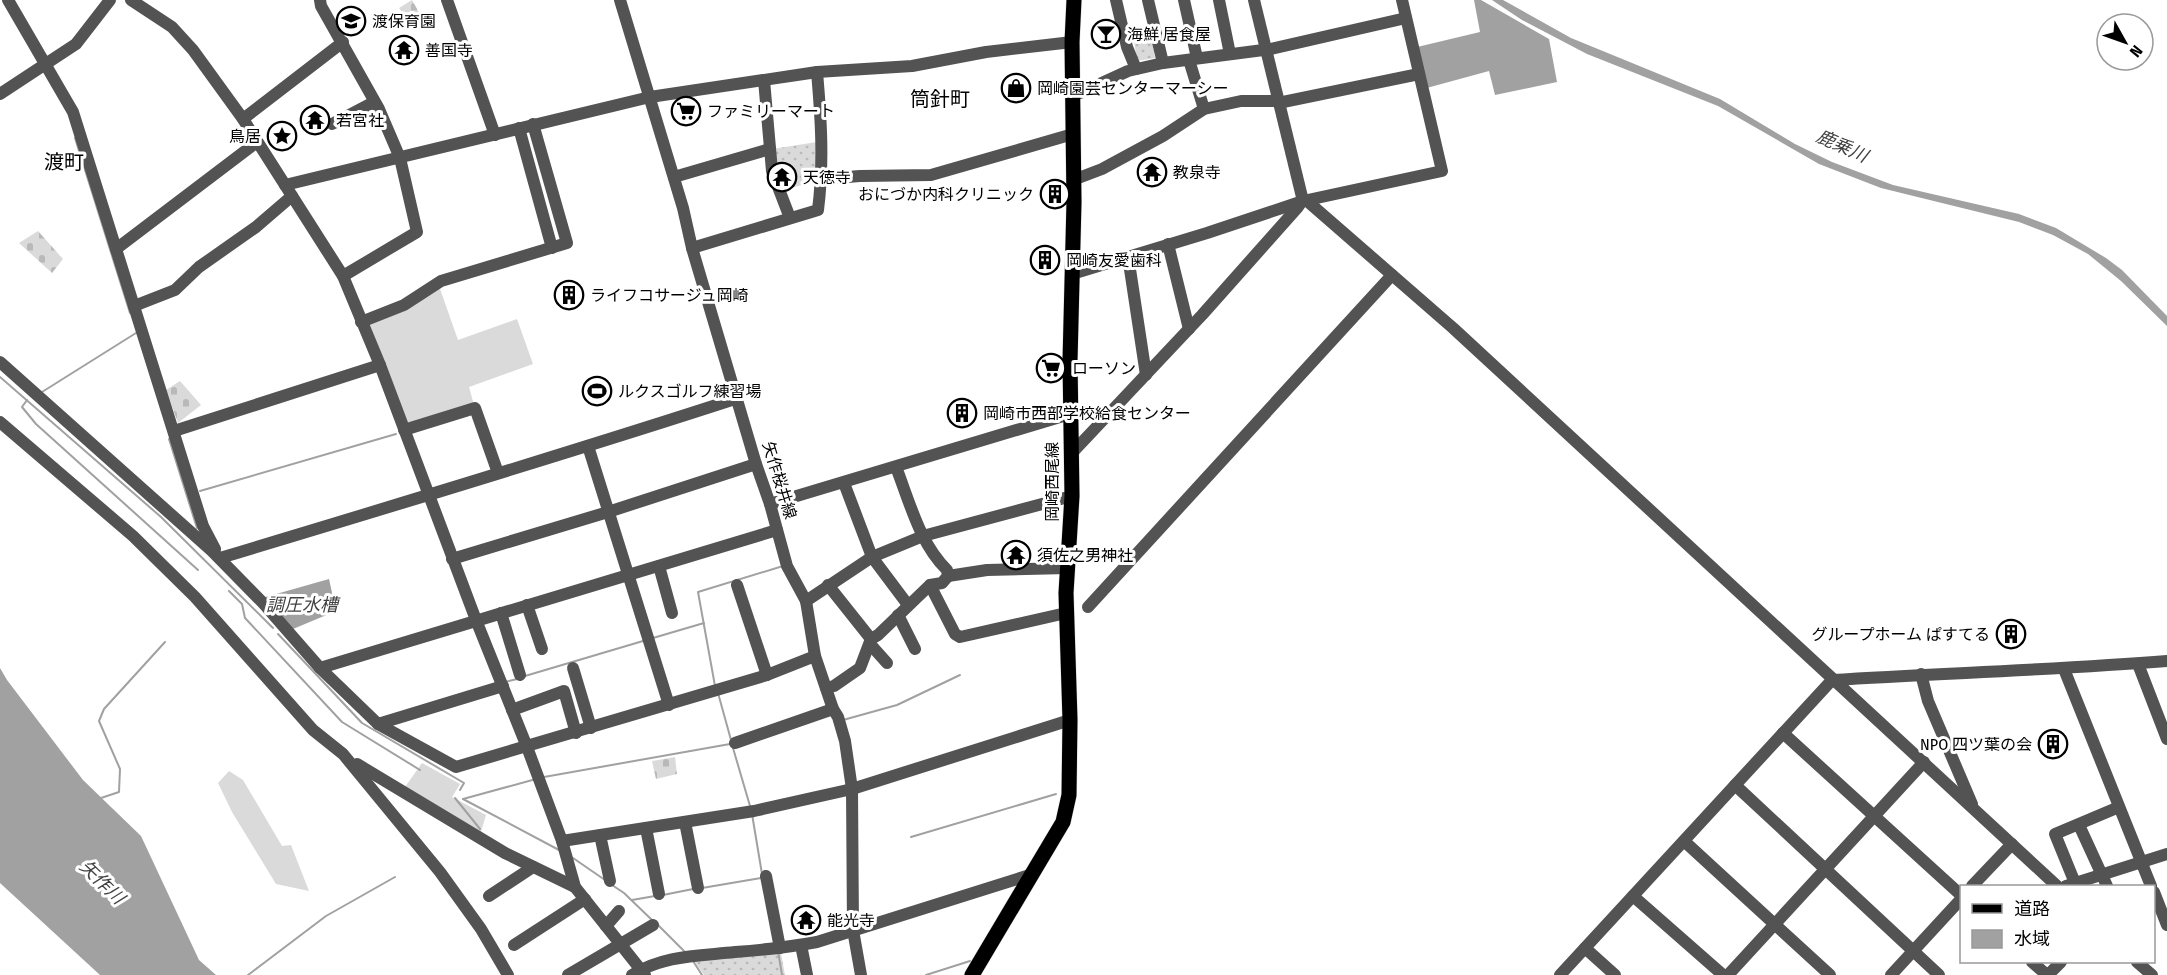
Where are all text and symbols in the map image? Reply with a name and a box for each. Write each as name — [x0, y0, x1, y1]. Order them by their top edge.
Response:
school or university icon: 渡保育園 — [335, 5, 367, 37]
place label: 渡保育園 — [372, 12, 436, 31]
north arrow — [2095, 12, 2155, 72]
bar icon: 海鮮 居食屋 — [1090, 18, 1122, 50]
place label: 海鮮 居食屋 — [1127, 25, 1211, 44]
temple icon: 善国寺 — [388, 34, 420, 66]
place label: 善国寺 — [425, 41, 473, 60]
text: N — [2126, 42, 2146, 61]
shop icon: 岡崎園芸センターマーシー — [1000, 72, 1032, 104]
place label: 岡崎園芸センターマーシー — [1037, 79, 1229, 98]
district label: 筒針町 — [910, 87, 970, 111]
supermarket icon: ファミリーマート — [670, 95, 702, 127]
place label: ファミリーマート — [707, 102, 835, 121]
temple icon: 若宮社 — [299, 104, 331, 136]
place label: 若宮社 — [336, 111, 384, 130]
place icon: 鳥居 — [266, 120, 298, 152]
water label: 鹿乗川 — [1813, 125, 1873, 168]
place label: 鳥居 — [229, 127, 261, 146]
district label: 渡町 — [44, 150, 84, 174]
temple icon: 教泉寺 — [1136, 156, 1168, 188]
temple icon: 天徳寺 — [766, 161, 798, 193]
place label: 教泉寺 — [1173, 163, 1221, 182]
place label: 天徳寺 — [803, 168, 851, 187]
building icon: おにづか内科クリニック — [1039, 178, 1071, 210]
place label: おにづか内科クリニック — [858, 185, 1034, 204]
building icon: 岡崎友愛歯科 — [1029, 244, 1061, 276]
place label: 岡崎友愛歯科 — [1066, 251, 1162, 270]
building icon: ライフコサージュ岡崎 — [553, 279, 585, 311]
place label: ライフコサージュ岡崎 — [590, 286, 749, 305]
supermarket icon: ローソン — [1035, 352, 1067, 384]
place label: ローソン — [1072, 359, 1136, 378]
sports icon: ルクスゴルフ練習場 — [581, 375, 613, 407]
place label: ルクスゴルフ練習場 — [618, 382, 762, 401]
building icon: 岡崎市西部学校給食センター — [946, 397, 978, 429]
place label: 岡崎市西部学校給食センター — [983, 404, 1191, 423]
street label: 矢作桜井線 — [759, 439, 800, 521]
street label: 岡崎西尾線 — [1043, 442, 1062, 522]
temple icon: 須佐之男神社 — [1000, 539, 1032, 571]
place label: 須佐之男神社 — [1037, 546, 1133, 565]
water label: 調圧水槽 — [266, 594, 341, 616]
building icon: グループホーム ぱすてる — [1995, 618, 2027, 650]
place label: グループホーム ぱすてる — [1812, 625, 1990, 644]
building icon: NPO 四ツ葉の会 — [2037, 728, 2069, 760]
place label: NPO 四ツ葉の会 — [1920, 735, 2032, 754]
water label: 矢作川 — [75, 855, 131, 910]
legend — [1960, 885, 2155, 963]
text: 道路 — [2014, 898, 2050, 920]
temple icon: 能光寺 — [790, 904, 822, 936]
place label: 能光寺 — [827, 911, 875, 930]
text: 水域 — [2014, 928, 2050, 950]

